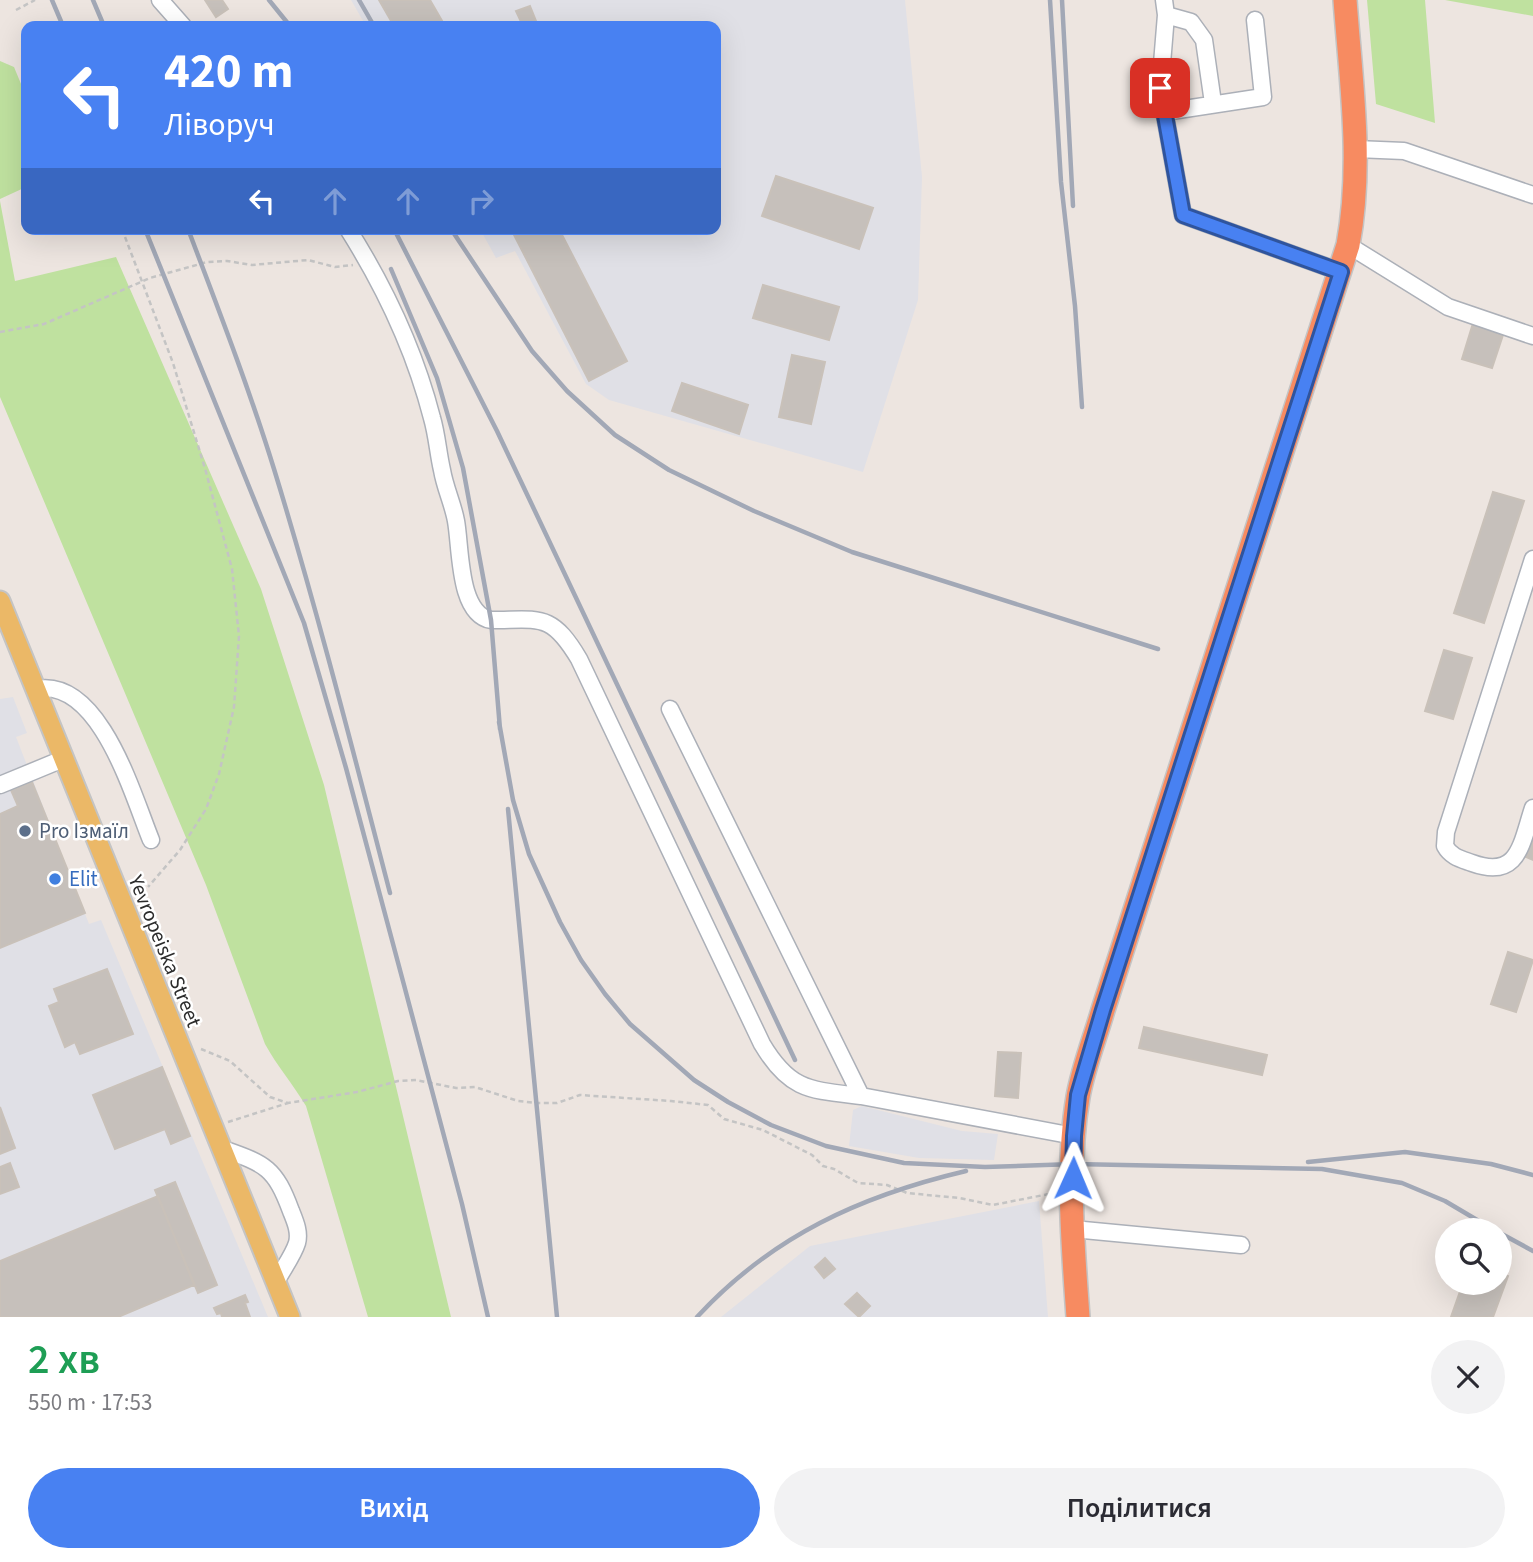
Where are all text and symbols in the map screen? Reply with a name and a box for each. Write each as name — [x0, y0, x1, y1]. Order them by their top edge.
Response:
text: 420 m — [164, 37, 293, 107]
icon: left — [49, 49, 140, 140]
pin — [1130, 58, 1190, 118]
icon: arrive — [1141, 69, 1179, 107]
text: Ліворуч — [164, 102, 275, 148]
icon: left — [243, 182, 281, 220]
icon: ahead — [316, 182, 354, 220]
icon: ahead — [389, 182, 427, 220]
icon: right — [462, 182, 500, 220]
place label: Pro Ізмаїл — [39, 816, 129, 846]
marker: Pro Ізмаїл — [17, 823, 33, 839]
place label: Elit — [69, 864, 98, 894]
street label: Yevropeiska Street — [120, 870, 209, 1032]
marker: Elit — [47, 871, 63, 887]
position arrow — [1036, 1141, 1110, 1215]
map controls — [1435, 1218, 1512, 1295]
button: search — [1435, 1218, 1512, 1295]
text: 2 хв — [28, 1330, 100, 1390]
button: close — [1431, 1340, 1505, 1414]
text: 550 m · 17:53 — [28, 1386, 152, 1419]
button: Вихід — [28, 1468, 760, 1548]
button: Поділитися — [774, 1468, 1505, 1548]

